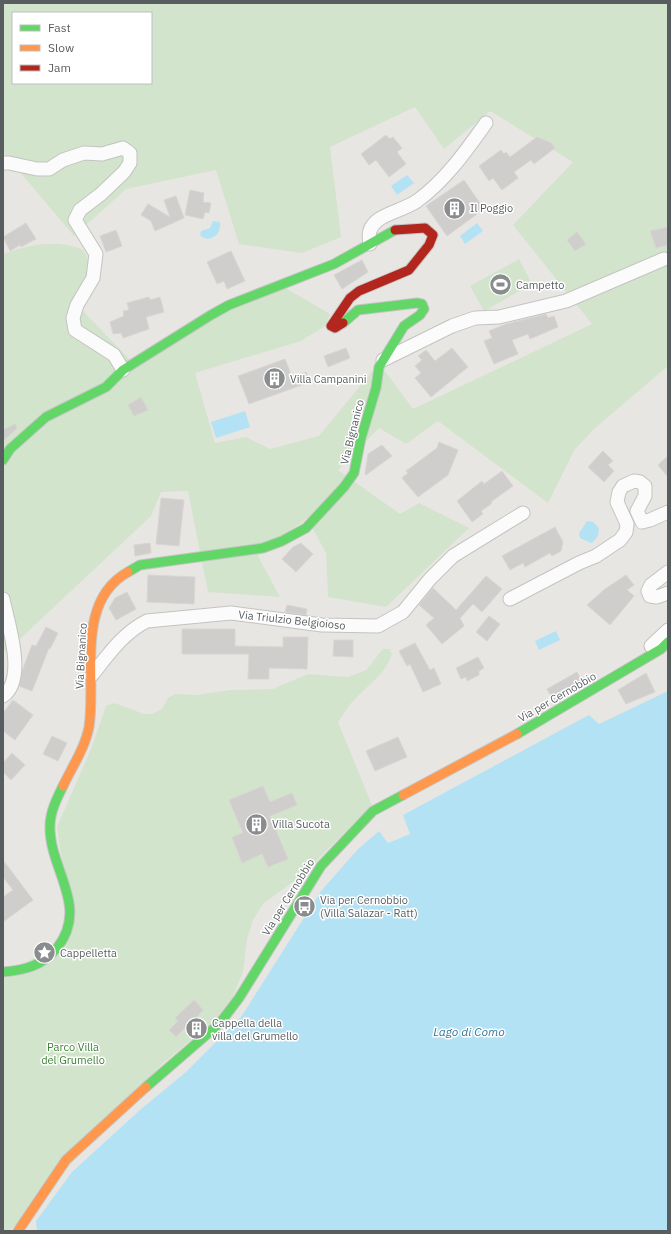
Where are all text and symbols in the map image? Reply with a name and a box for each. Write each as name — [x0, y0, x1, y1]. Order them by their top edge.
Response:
legend — [12, 12, 152, 84]
text: Fast — [48, 20, 71, 35]
text: Slow — [48, 40, 74, 55]
text: Jam — [48, 60, 71, 75]
building icon: Il Poggio — [442, 195, 468, 221]
place label: Il Poggio — [470, 201, 513, 215]
sports icon: Campetto — [488, 272, 514, 298]
place label: Campetto — [516, 278, 564, 292]
building icon: Villa Campanini — [261, 366, 287, 392]
place label: Villa Campanini — [290, 372, 366, 386]
street label: Via Bignanico — [337, 398, 367, 466]
street label: Via Triulzio Belgioioso — [238, 607, 346, 633]
street label: Via Bignanico — [72, 622, 90, 690]
street label: Via per Cernobbio — [515, 669, 599, 725]
building icon: Villa Sucota — [243, 811, 269, 837]
place label: Villa Sucota — [272, 817, 330, 831]
street label: Via per Cernobbio — [259, 856, 317, 938]
bus stop icon: Via per Cernobbio (Villa Salazar - Ratt) — [292, 893, 318, 919]
place label: Via per Cernobbio (Villa Salazar - Ratt) — [320, 893, 418, 920]
place icon: Cappelletta — [32, 940, 58, 966]
place label: Cappelletta — [60, 946, 117, 960]
building icon: Cappella della villa del Grumello — [184, 1016, 210, 1042]
place label: Cappella della villa del Grumello — [212, 1016, 298, 1043]
water label: Lago di Como — [433, 1024, 505, 1039]
park label: Parco Villa del Grumello — [41, 1040, 105, 1067]

